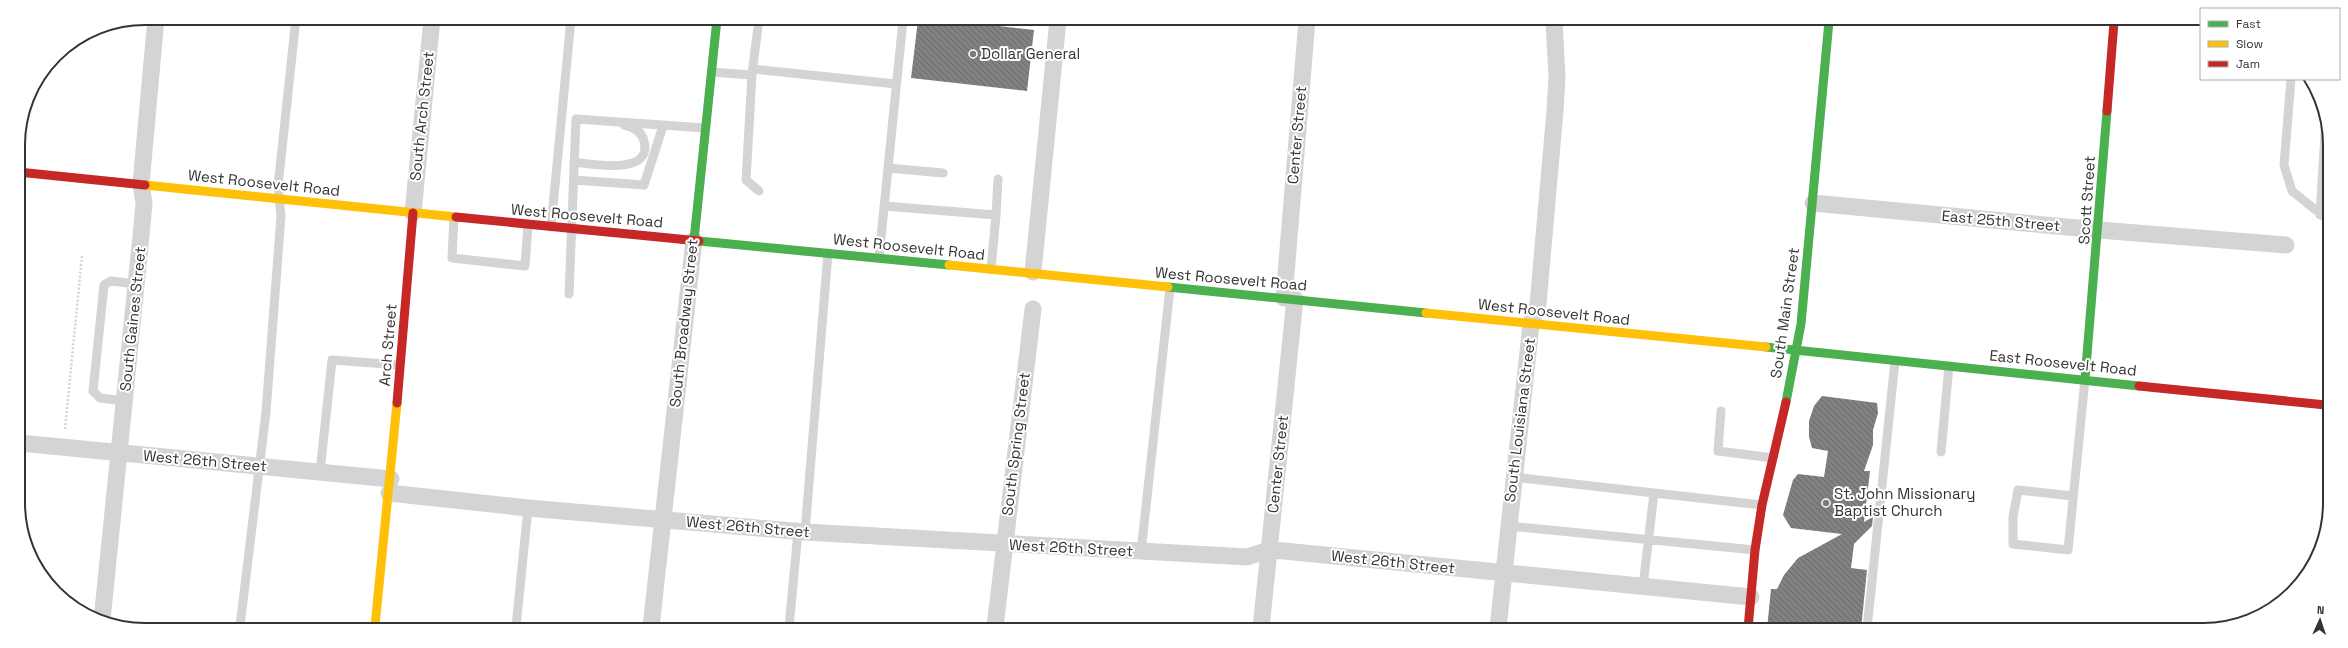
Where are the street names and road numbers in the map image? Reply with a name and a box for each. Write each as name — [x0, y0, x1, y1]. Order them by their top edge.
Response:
street label: South Arch Street — [405, 50, 438, 182]
street label: Center Street — [1283, 85, 1310, 185]
street label: Scott Street — [2074, 155, 2099, 245]
street label: West Roosevelt Road — [187, 165, 341, 200]
street label: West Roosevelt Road — [510, 199, 664, 232]
street label: East 25th Street — [1941, 206, 2061, 235]
street label: West Roosevelt Road — [832, 229, 986, 264]
street label: South Broadway Street — [665, 238, 702, 408]
street label: South Gaines Street — [115, 246, 150, 392]
street label: South Main Street — [1766, 246, 1803, 379]
street label: West Roosevelt Road — [1154, 262, 1308, 295]
street label: West Roosevelt Road — [1477, 294, 1631, 329]
street label: Arch Street — [374, 303, 401, 387]
street label: South Louisiana Street — [1500, 337, 1539, 503]
street label: East Roosevelt Road — [1989, 345, 2138, 380]
street label: South Spring Street — [997, 371, 1034, 517]
street label: Center Street — [1263, 414, 1292, 514]
street label: West 26th Street — [142, 446, 268, 475]
street label: West 26th Street — [685, 512, 811, 541]
street label: West 26th Street — [1008, 535, 1134, 560]
street label: West 26th Street — [1330, 546, 1456, 577]

